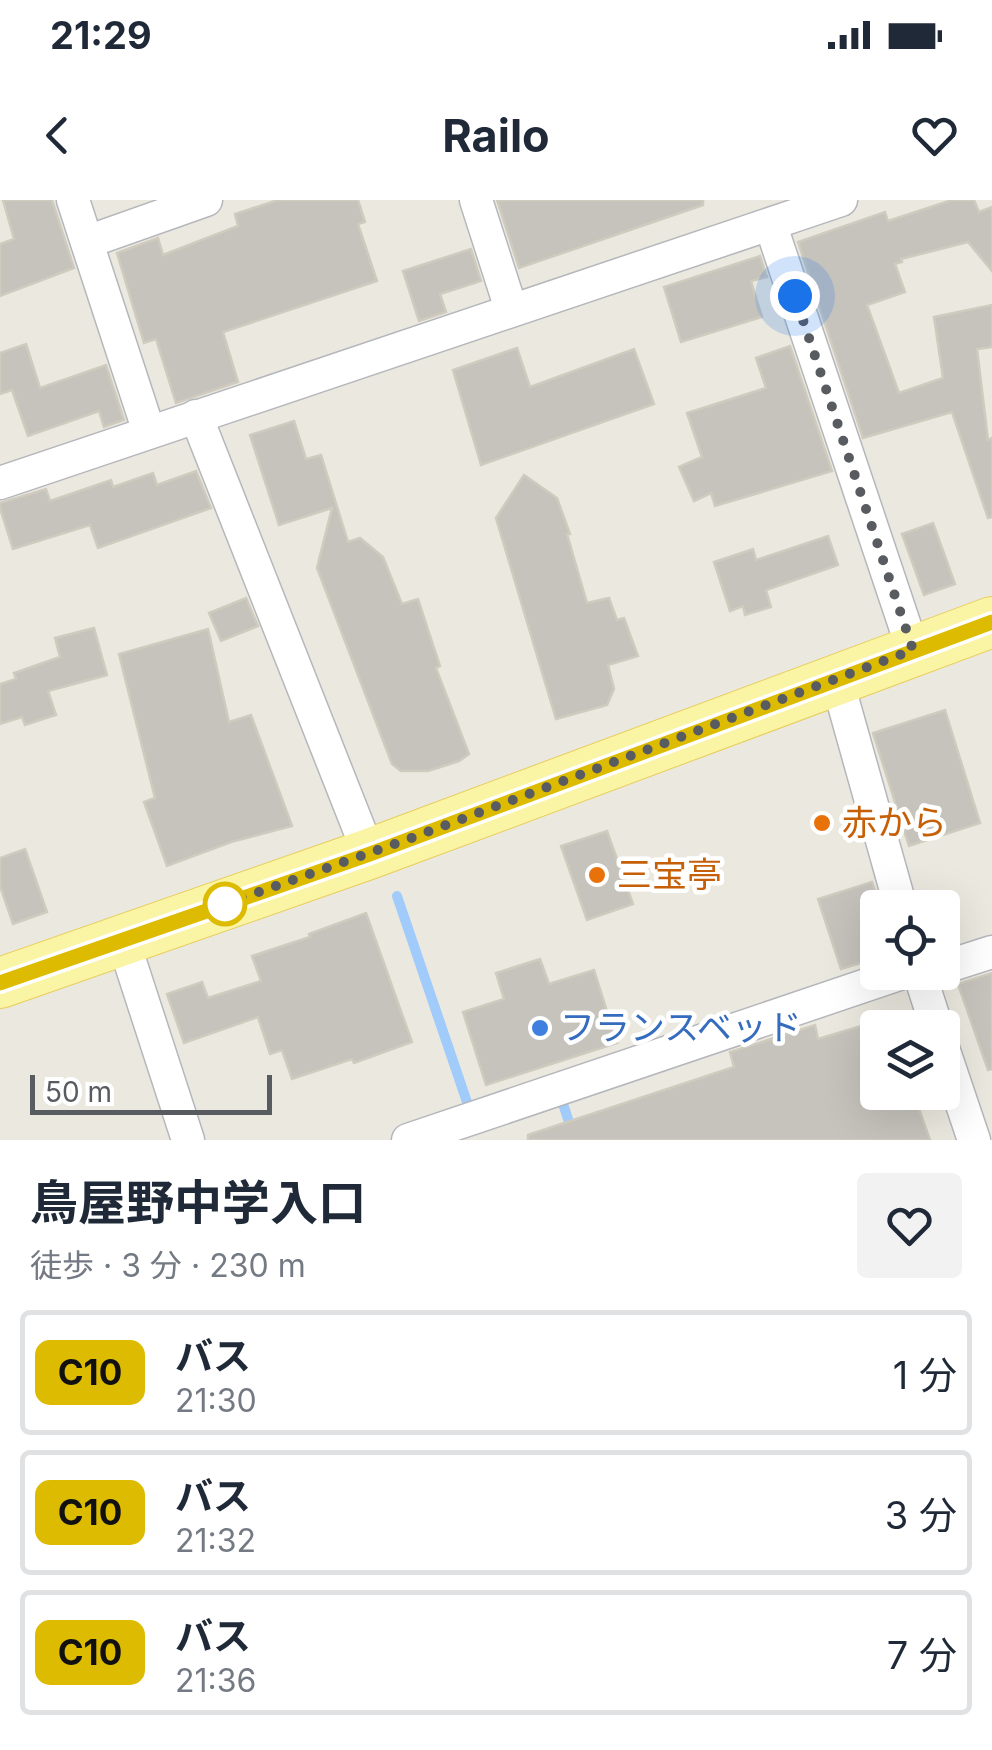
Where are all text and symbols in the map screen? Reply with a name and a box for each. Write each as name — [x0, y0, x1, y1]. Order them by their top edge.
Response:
text: 21:29 — [50, 12, 152, 58]
icon: back — [30, 108, 85, 163]
text: Railo — [442, 108, 550, 163]
icon: heart — [907, 108, 962, 163]
your location — [770, 271, 820, 321]
place label: 赤から — [842, 801, 947, 843]
marker: 赤から — [811, 812, 833, 834]
place label: 三宝亭 — [617, 853, 722, 895]
marker: 三宝亭 — [586, 864, 608, 886]
unlabelled marker — [204, 883, 246, 925]
map controls — [860, 890, 960, 1110]
button: locate — [860, 890, 960, 990]
place label: フランスベッド — [560, 1006, 802, 1048]
button: layers — [860, 1010, 960, 1110]
marker: フランスベッド — [529, 1017, 551, 1039]
scale bar — [30, 1070, 272, 1114]
text: 50 m — [45, 1075, 112, 1109]
text: 鳥屋野中学入口 — [30, 1173, 366, 1232]
button: heart — [857, 1173, 962, 1278]
text: 徒歩 · 3 分 · 230 m — [30, 1246, 306, 1285]
text: バス — [175, 1333, 251, 1379]
text: C10 — [58, 1351, 122, 1393]
text: 1 分 — [893, 1352, 957, 1398]
text: 21:30 — [175, 1381, 257, 1420]
text: バス — [175, 1473, 251, 1519]
text: C10 — [58, 1491, 122, 1533]
text: 3 分 — [885, 1492, 957, 1538]
text: 21:32 — [175, 1521, 256, 1560]
text: バス — [175, 1613, 251, 1659]
text: C10 — [58, 1631, 122, 1673]
text: 7 分 — [887, 1632, 957, 1678]
text: 21:36 — [175, 1661, 256, 1700]

